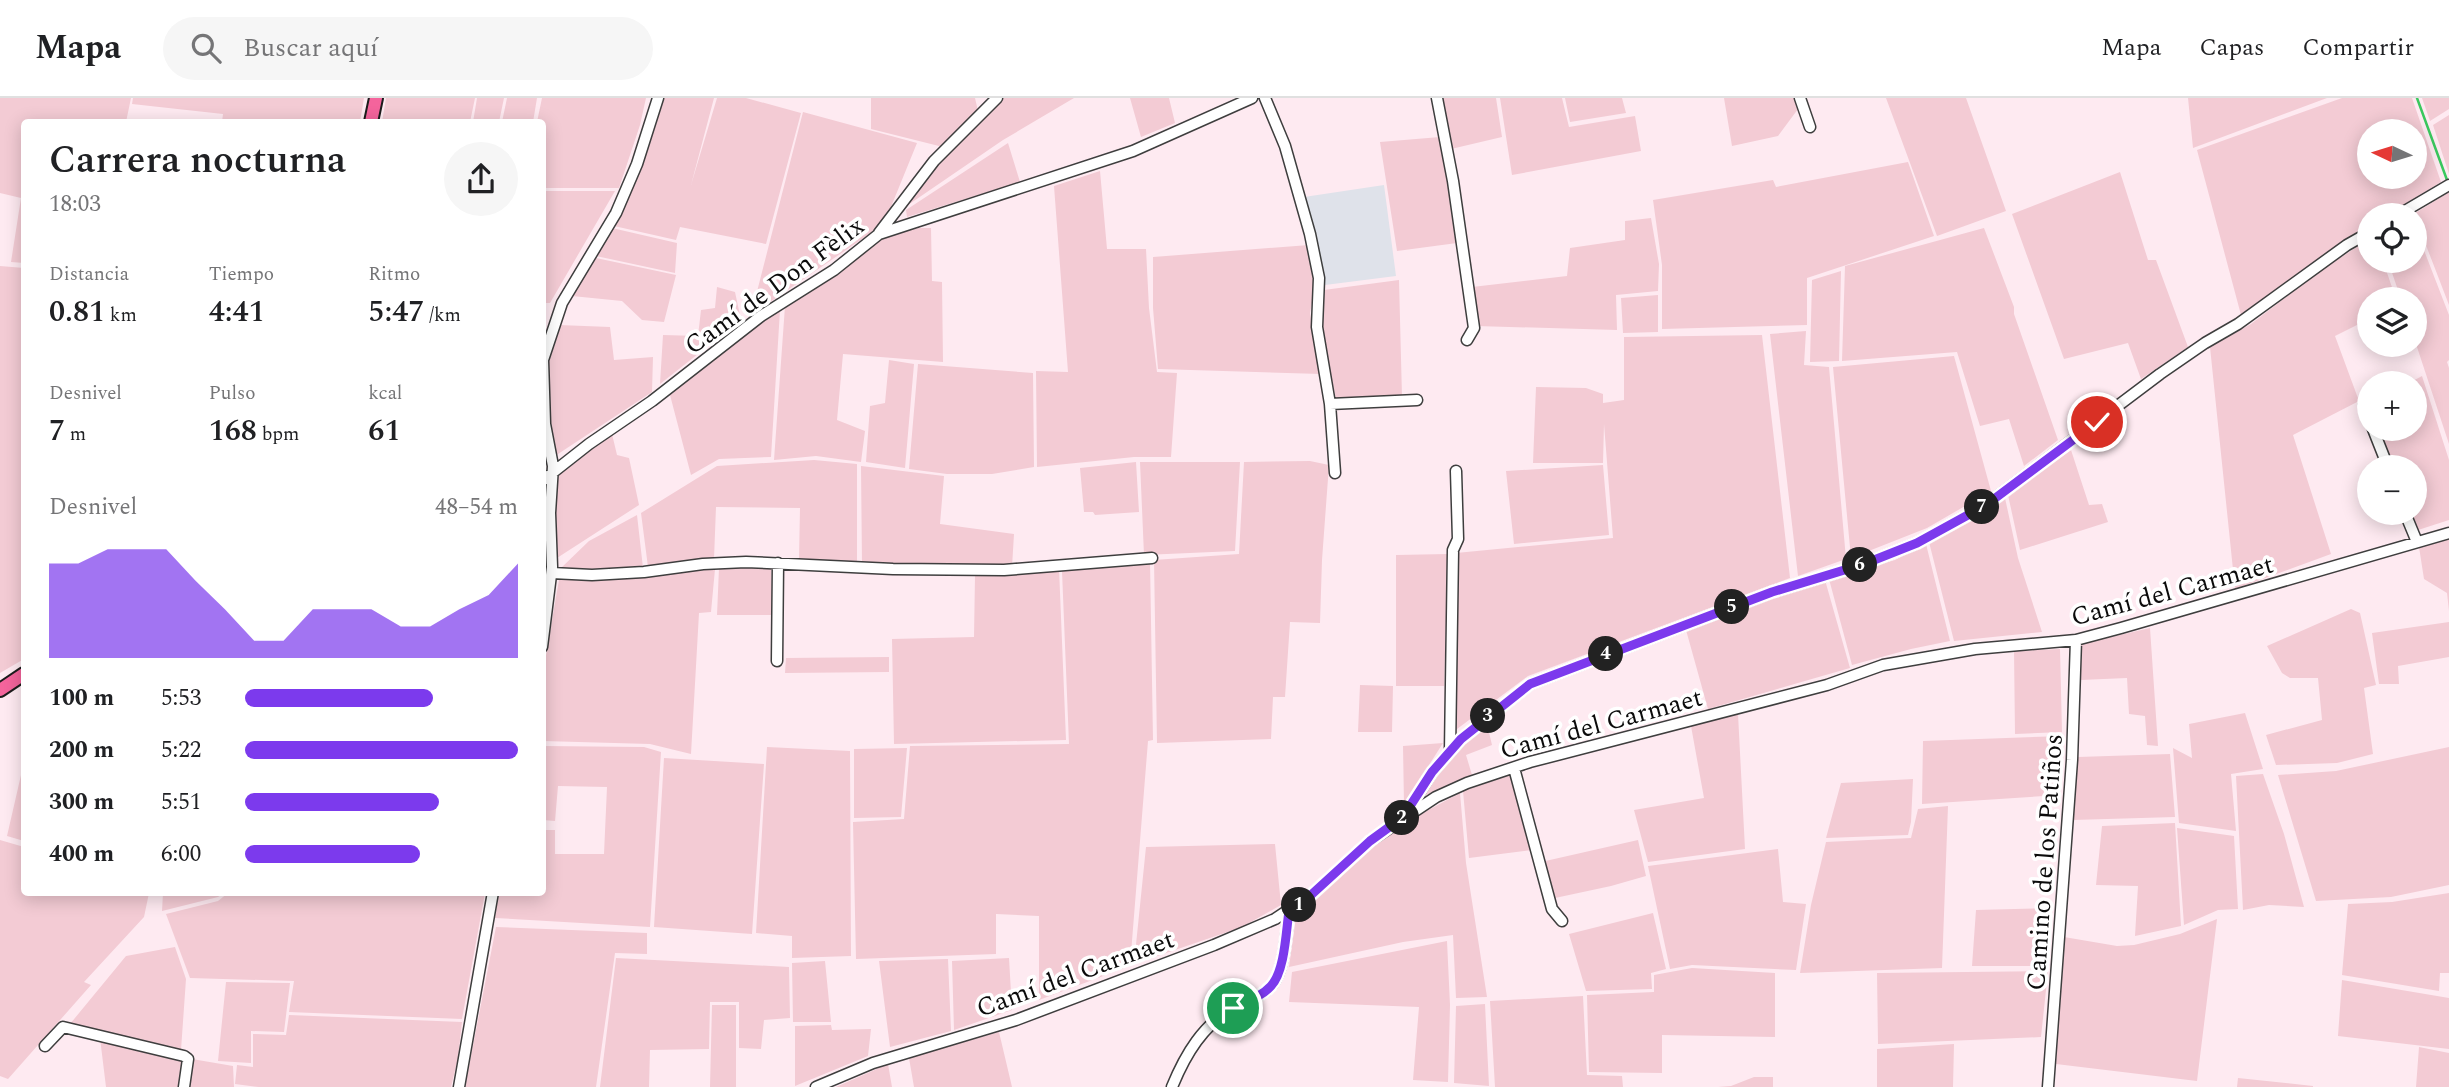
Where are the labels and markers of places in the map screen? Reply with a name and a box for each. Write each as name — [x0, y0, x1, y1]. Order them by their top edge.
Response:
pin — [2067, 392, 2127, 452]
pin: 7 — [1965, 490, 2000, 524]
pin: 6 — [1842, 547, 1878, 582]
pin: 5 — [1714, 589, 1750, 624]
pin: 4 — [1588, 636, 1624, 672]
pin: 3 — [1470, 698, 1506, 734]
pin: 2 — [1384, 800, 1420, 836]
pin: 1 — [1282, 888, 1316, 922]
pin — [1203, 978, 1263, 1038]

